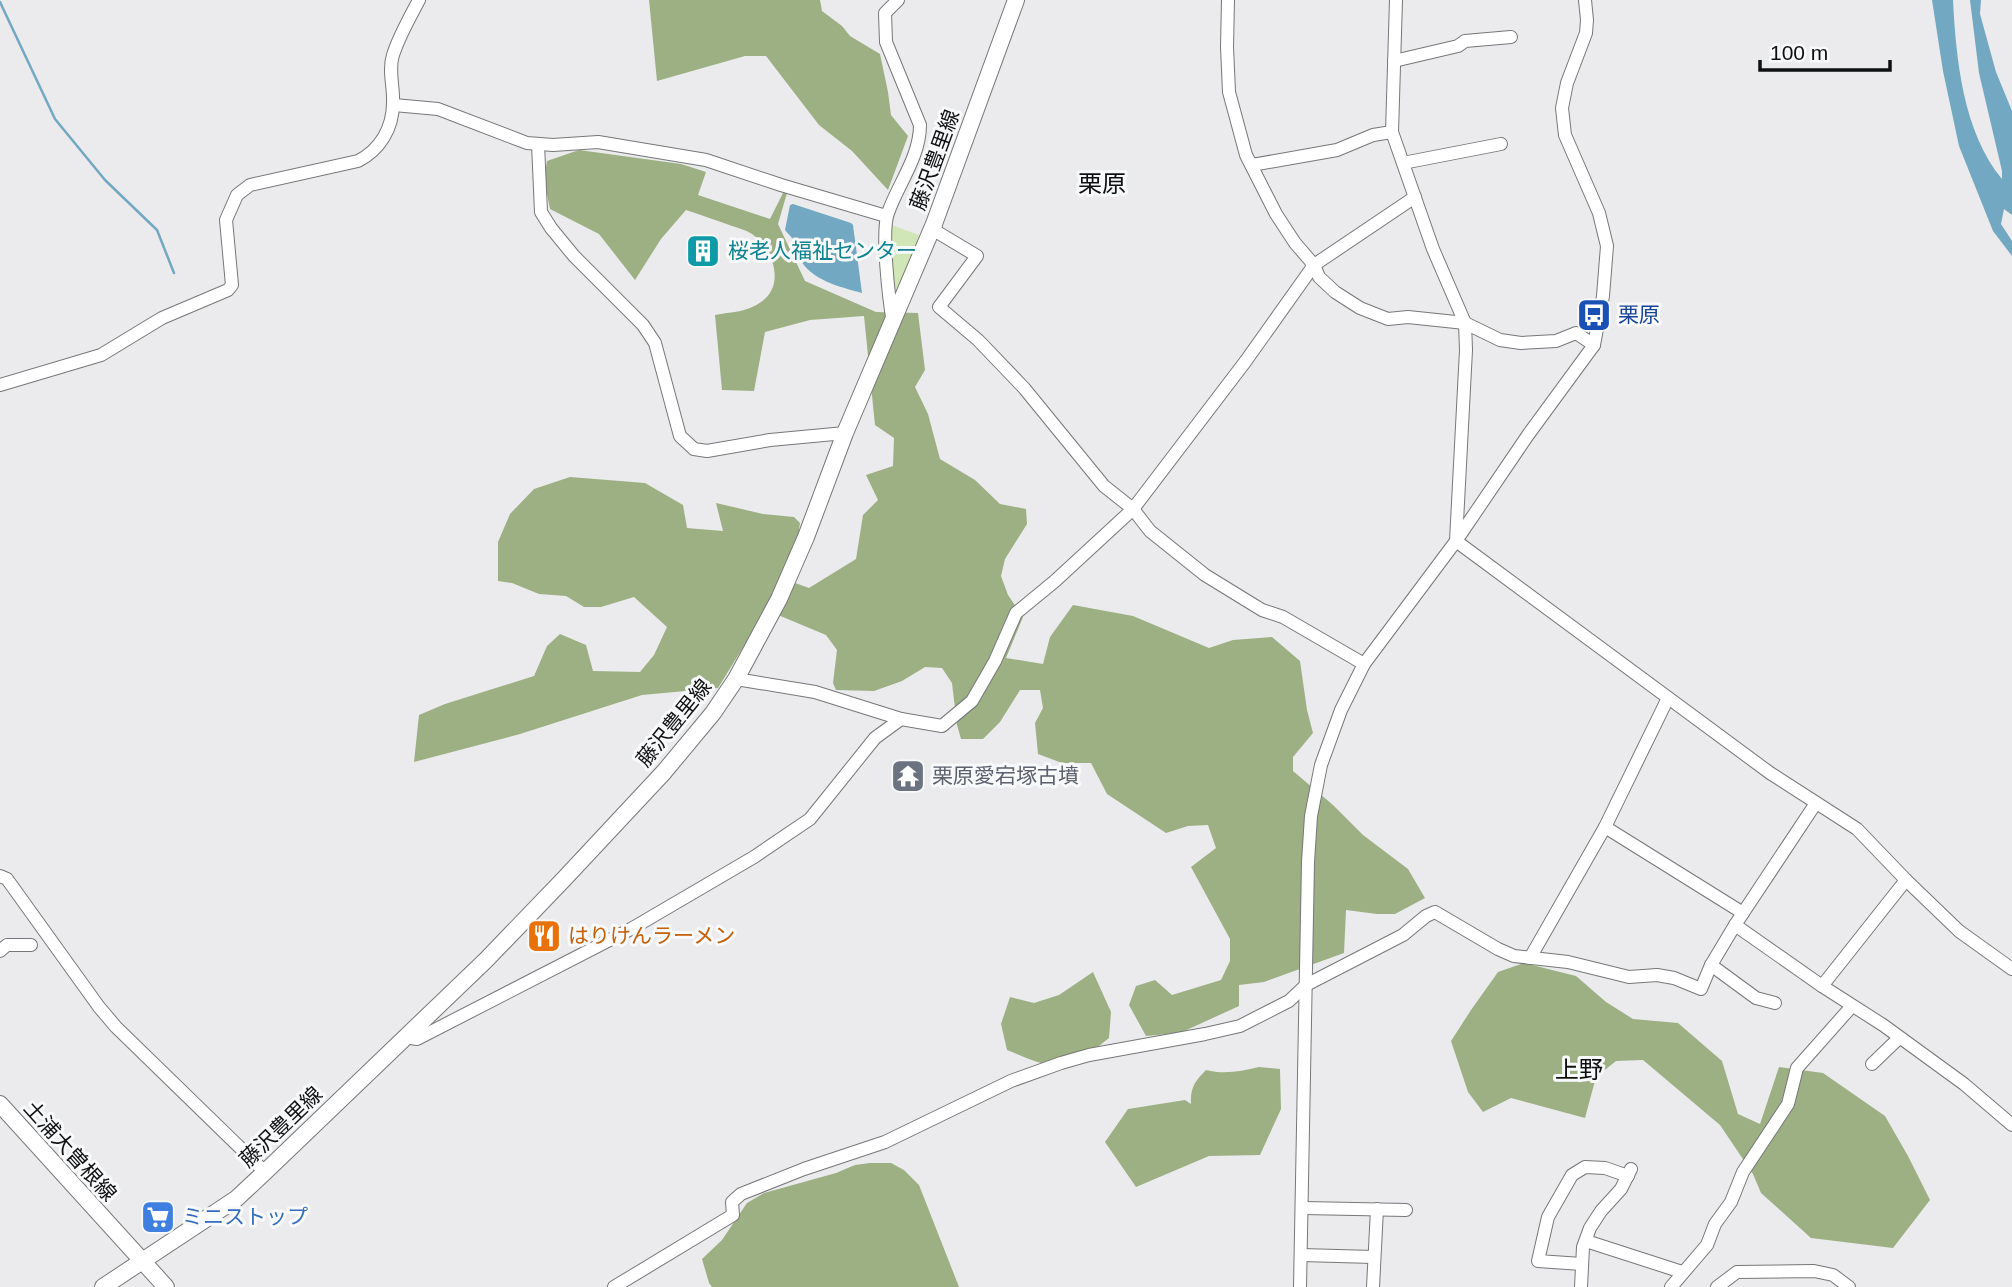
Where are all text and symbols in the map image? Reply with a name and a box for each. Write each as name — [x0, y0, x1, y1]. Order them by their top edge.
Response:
scale bar — [1760, 28, 1890, 72]
text: 100 m — [1770, 41, 1828, 64]
street label: 藤沢豊里線 — [906, 107, 963, 213]
district label: 栗原 — [1078, 170, 1126, 197]
building icon: 桜老人福祉センター — [684, 232, 722, 270]
place label: 桜老人福祉センター — [728, 239, 917, 262]
bus stop icon: 栗原 — [1575, 296, 1613, 334]
place label: 栗原 — [1618, 303, 1660, 326]
street label: 藤沢豊里線 — [632, 675, 716, 771]
temple icon: 栗原愛宕塚古墳 — [889, 757, 927, 795]
place label: 栗原愛宕塚古墳 — [932, 764, 1079, 787]
restaurant icon: はりけんラーメン — [525, 917, 563, 955]
place label: はりけんラーメン — [568, 924, 735, 947]
district label: 上野 — [1555, 1056, 1603, 1083]
street label: 藤沢豊里線 — [235, 1082, 326, 1171]
street label: 土浦大曽根線 — [20, 1096, 121, 1205]
supermarket icon: ミニストップ — [139, 1198, 177, 1236]
place label: ミニストップ — [182, 1205, 308, 1228]

